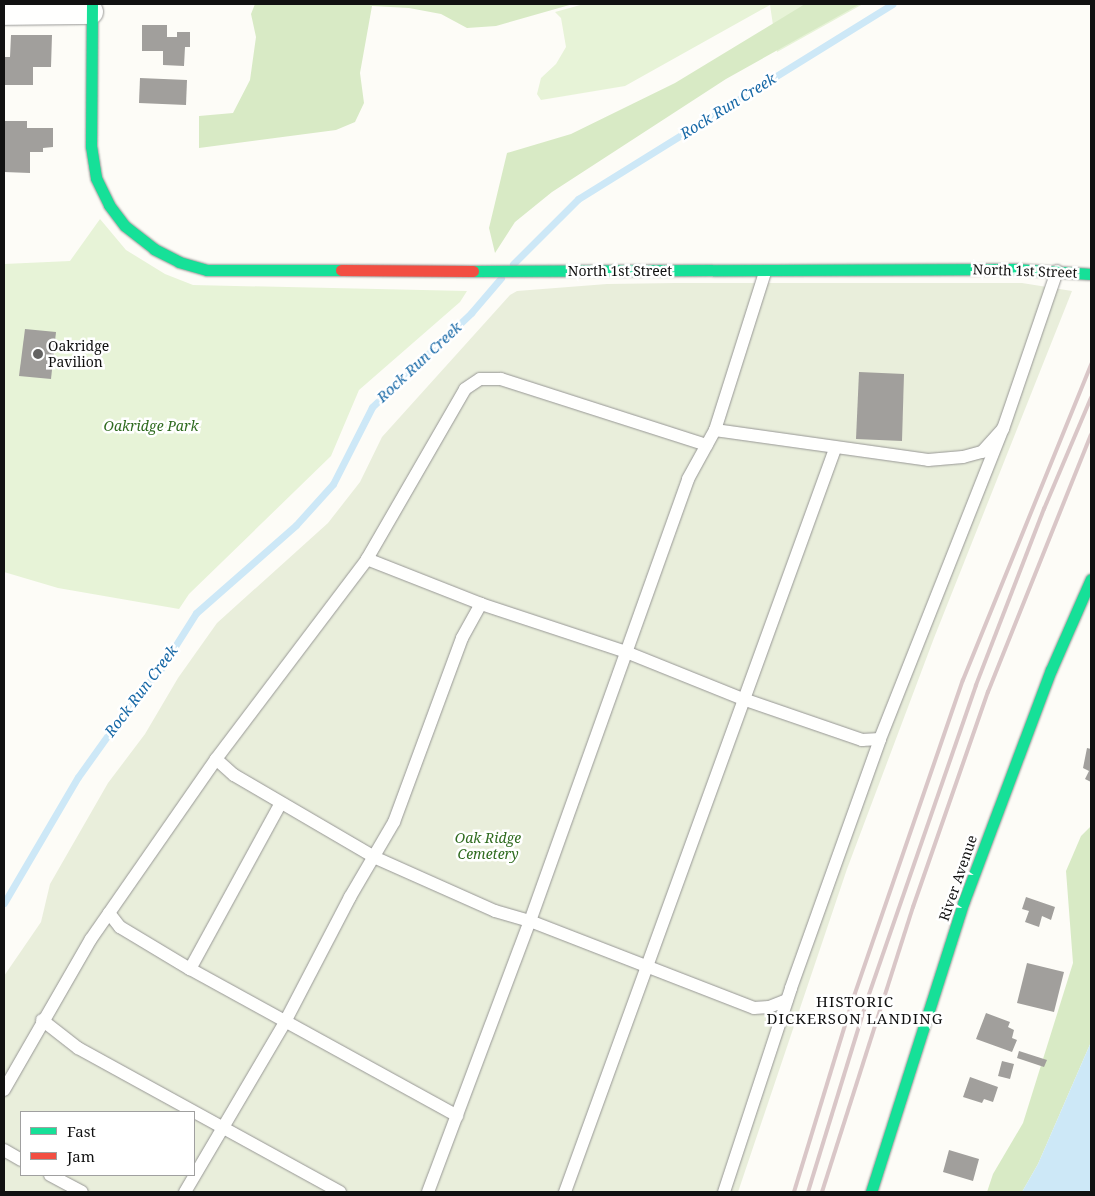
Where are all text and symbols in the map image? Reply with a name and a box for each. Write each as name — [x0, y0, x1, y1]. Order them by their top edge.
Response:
water label: Rock Run Creek — [677, 69, 779, 143]
street label: North 1st Street — [972, 261, 1078, 281]
street label: North 1st Street — [568, 263, 672, 279]
water label: Rock Run Creek — [373, 318, 465, 406]
place label: Oakridge Pavilion — [48, 338, 109, 371]
marker: Oakridge Pavilion — [32, 348, 44, 360]
park label: Oakridge Park — [103, 418, 199, 434]
water label: Rock Run Creek — [101, 642, 181, 740]
park label: Oak Ridge Cemetery — [455, 830, 521, 862]
street label: River Avenue — [935, 833, 981, 923]
district label: HISTORIC DICKERSON LANDING — [764, 992, 946, 1027]
legend — [20, 1111, 195, 1176]
text: Fast — [67, 1121, 96, 1141]
text: Jam — [67, 1146, 95, 1166]

